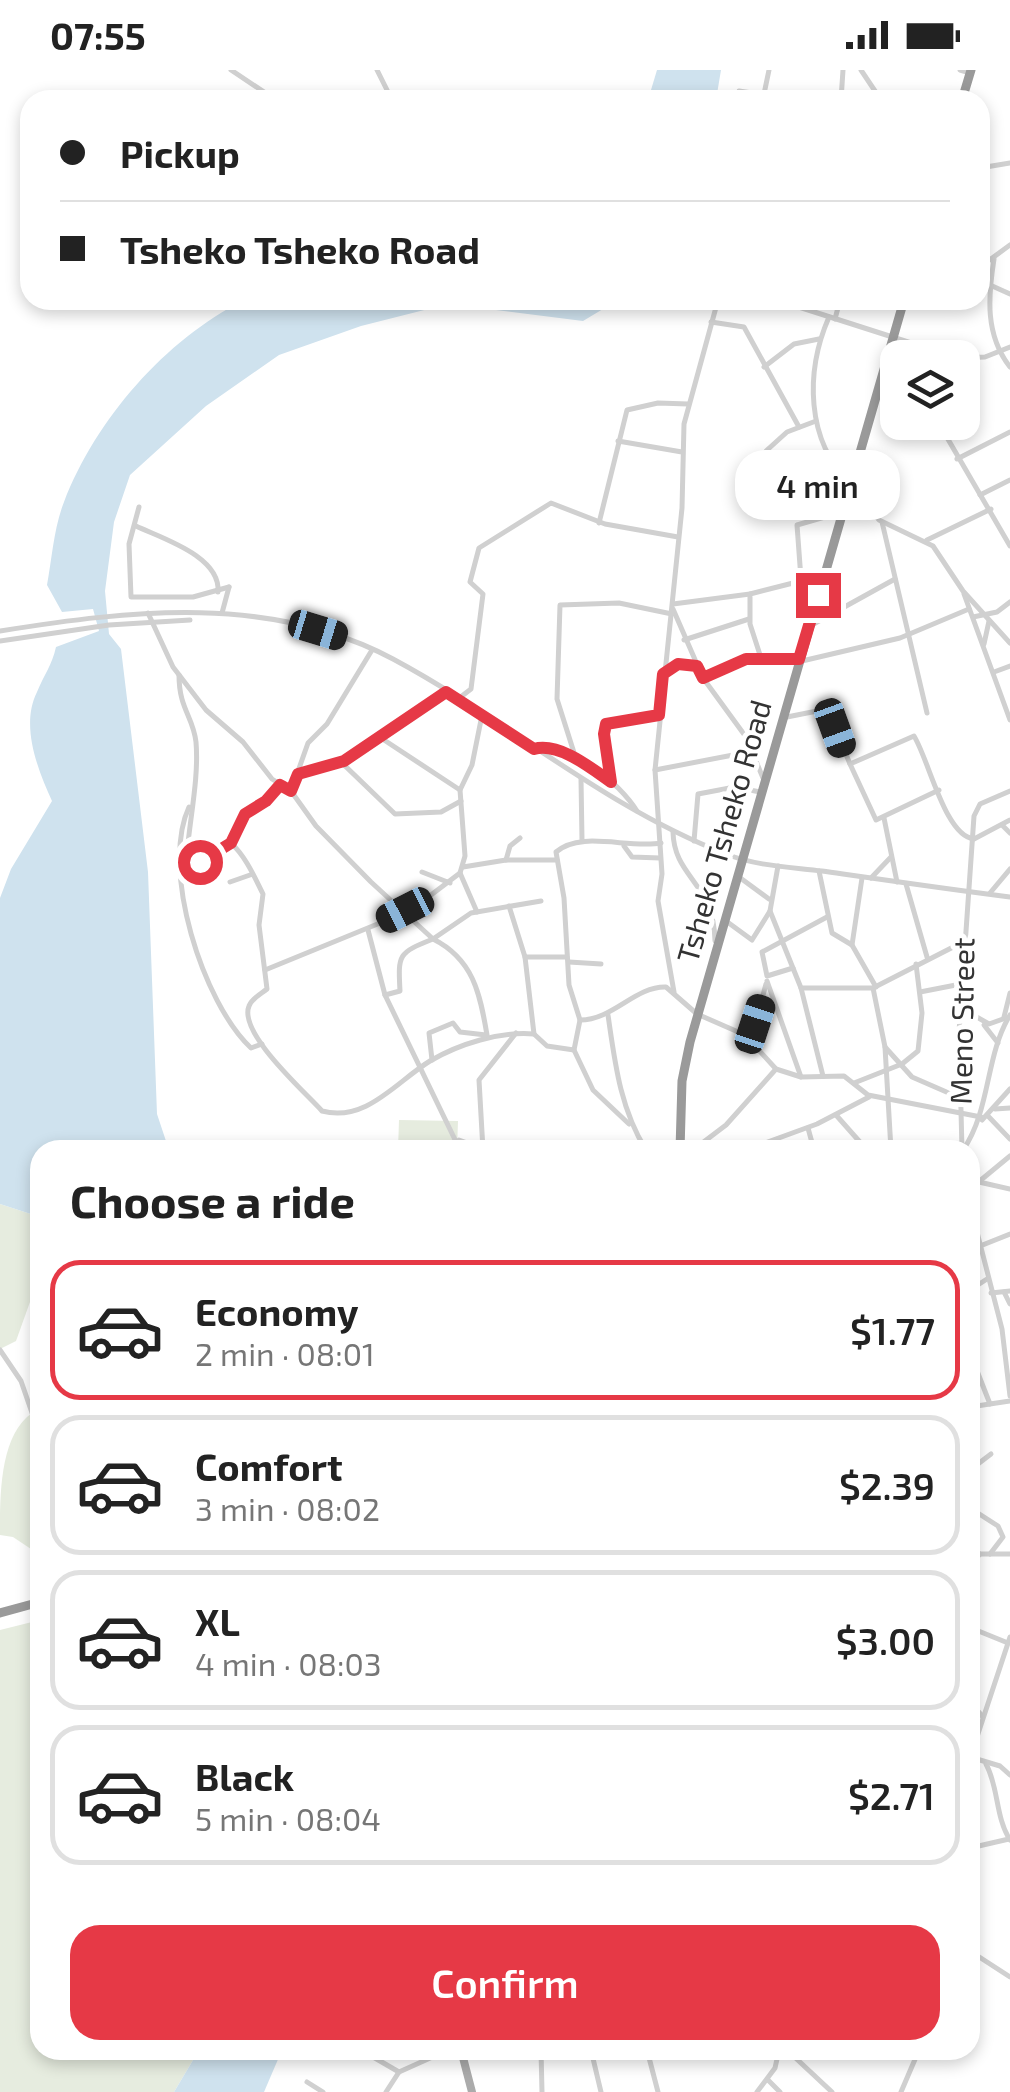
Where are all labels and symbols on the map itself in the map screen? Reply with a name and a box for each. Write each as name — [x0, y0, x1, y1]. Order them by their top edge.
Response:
callout: 4 min — [736, 450, 900, 520]
route end — [796, 573, 841, 618]
car — [285, 607, 351, 653]
street label: Tsheko Tsheko Road — [668, 695, 778, 967]
car — [811, 695, 859, 761]
route start — [178, 840, 223, 885]
car — [371, 883, 439, 937]
street label: Meno Street — [942, 937, 980, 1105]
car — [731, 991, 779, 1057]

